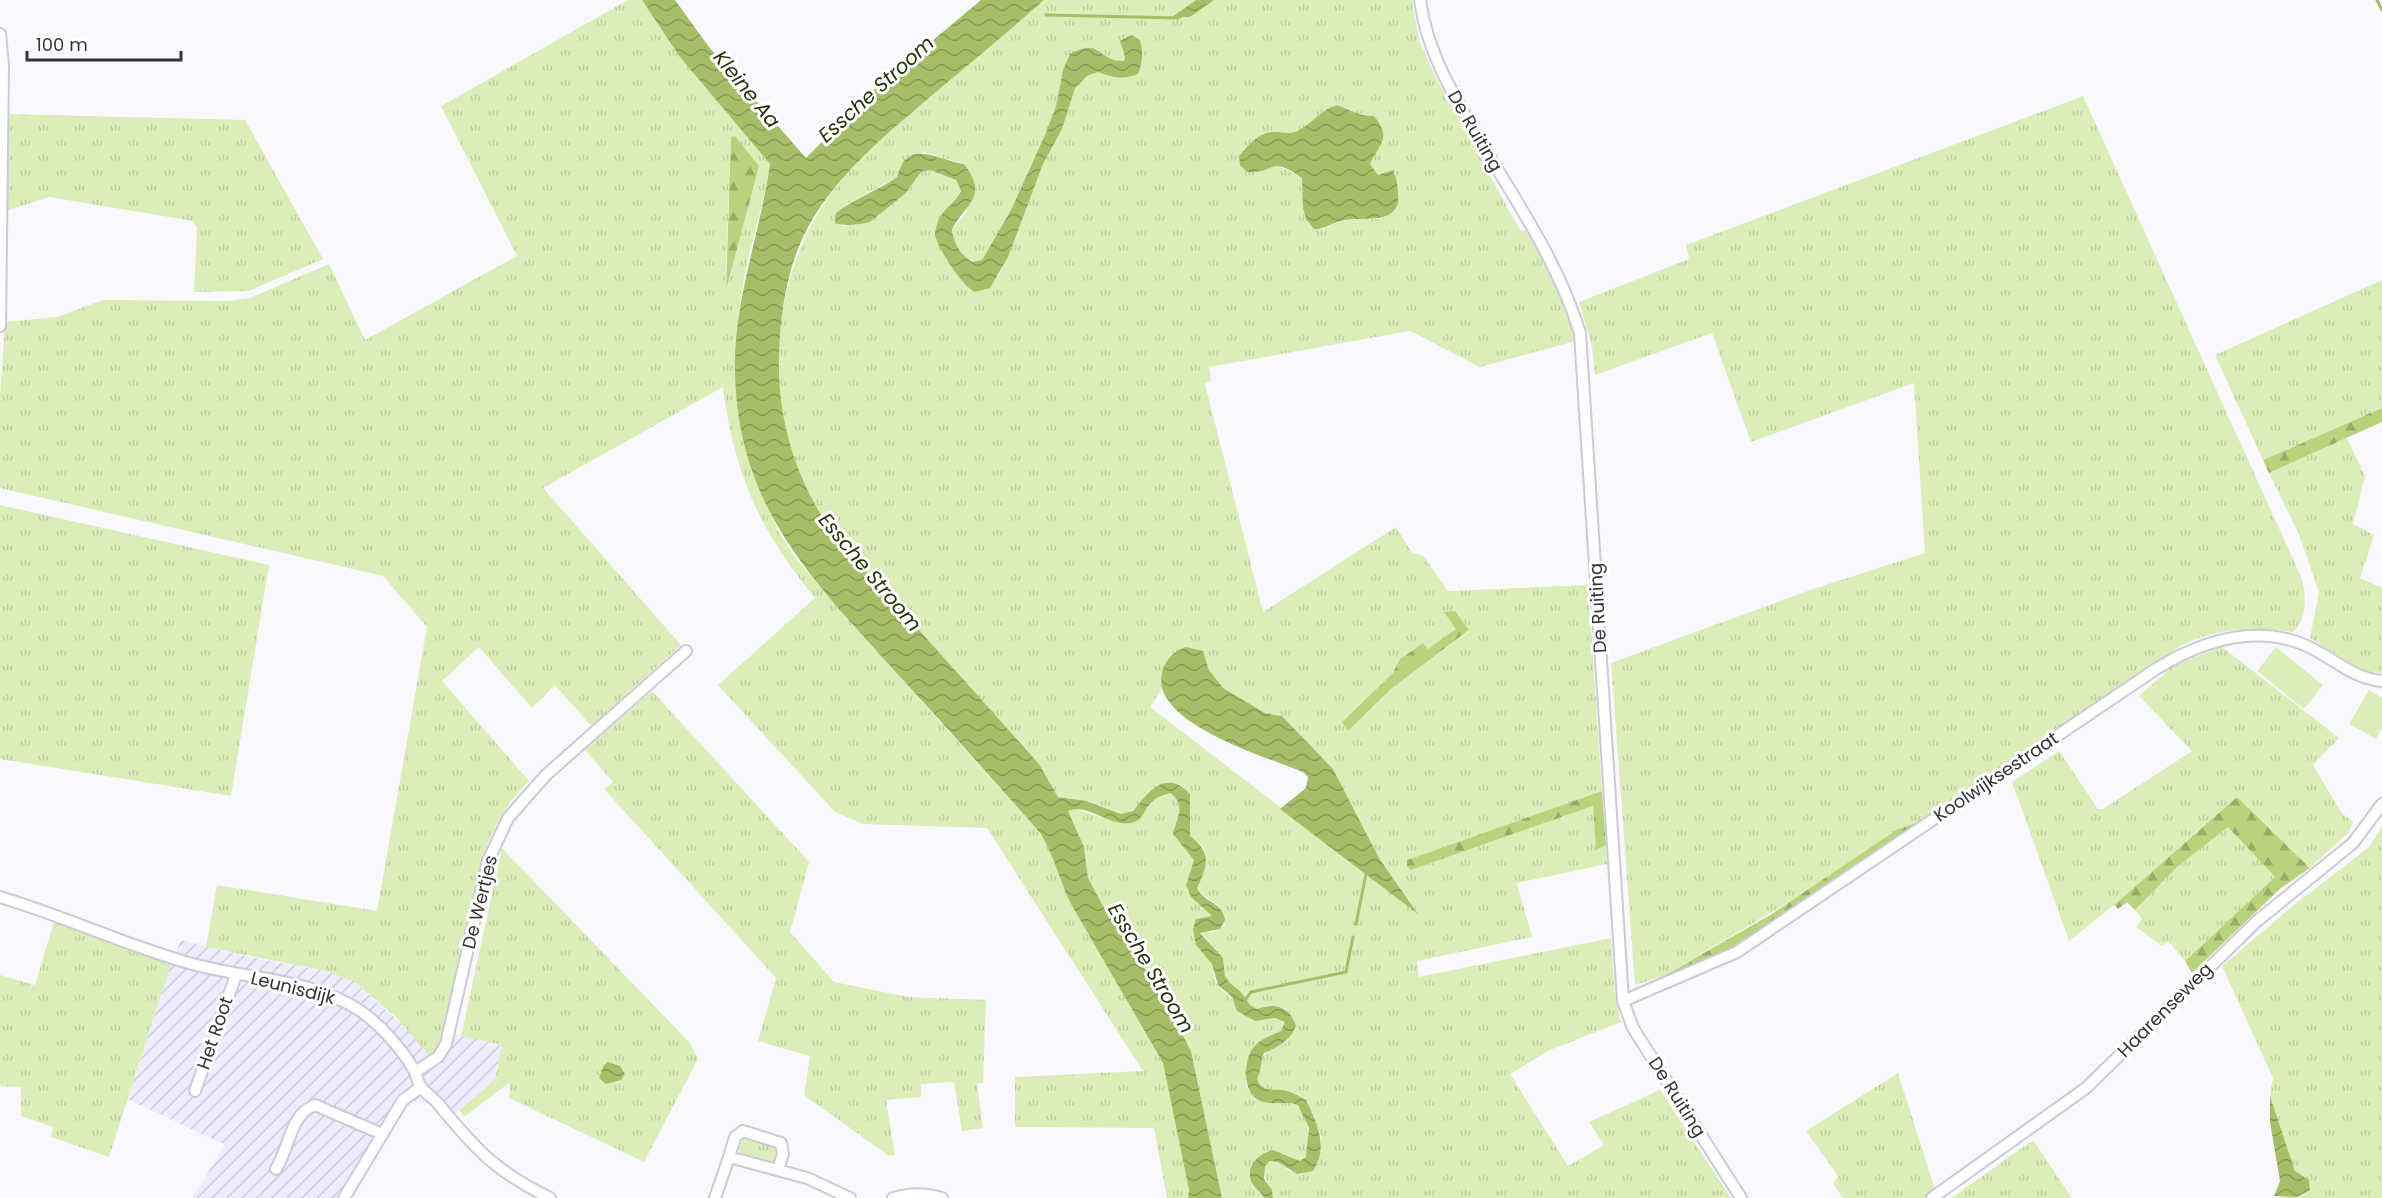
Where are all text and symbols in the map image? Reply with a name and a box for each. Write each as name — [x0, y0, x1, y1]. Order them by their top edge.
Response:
scale bar — [27, 24, 182, 62]
water label: Essche Stroom — [812, 29, 940, 149]
text: 100 m — [36, 32, 88, 57]
water label: Kleine Aa — [707, 44, 787, 134]
street label: De Ruiting — [1442, 85, 1509, 176]
water label: Essche Stroom — [812, 507, 928, 637]
street label: De Ruiting — [1583, 562, 1612, 654]
street label: Koolwijksestraat — [1929, 726, 2063, 828]
street label: De Wertjes — [456, 852, 503, 951]
water label: Essche Stroom — [1101, 898, 1201, 1038]
street label: Haarenseweg — [2112, 957, 2218, 1063]
street label: Leunisdijk — [248, 965, 339, 1010]
street label: Het Root — [190, 993, 239, 1073]
street label: De Ruiting — [1643, 1052, 1712, 1142]

